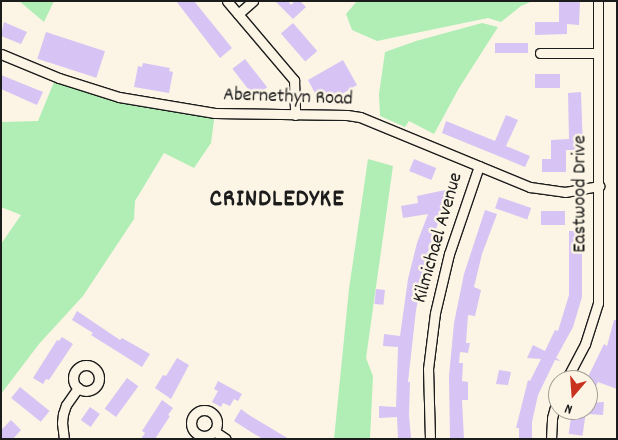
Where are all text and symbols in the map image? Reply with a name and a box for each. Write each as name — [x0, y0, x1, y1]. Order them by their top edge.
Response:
street label: Abernethyn Road — [223, 84, 353, 112]
street label: Eastwood Drive — [569, 135, 593, 253]
street label: Kilmichael Avenue — [409, 170, 469, 306]
district label: CRINDLEDYKE — [208, 185, 346, 215]
north arrow — [548, 370, 598, 420]
text: N — [562, 398, 575, 419]

